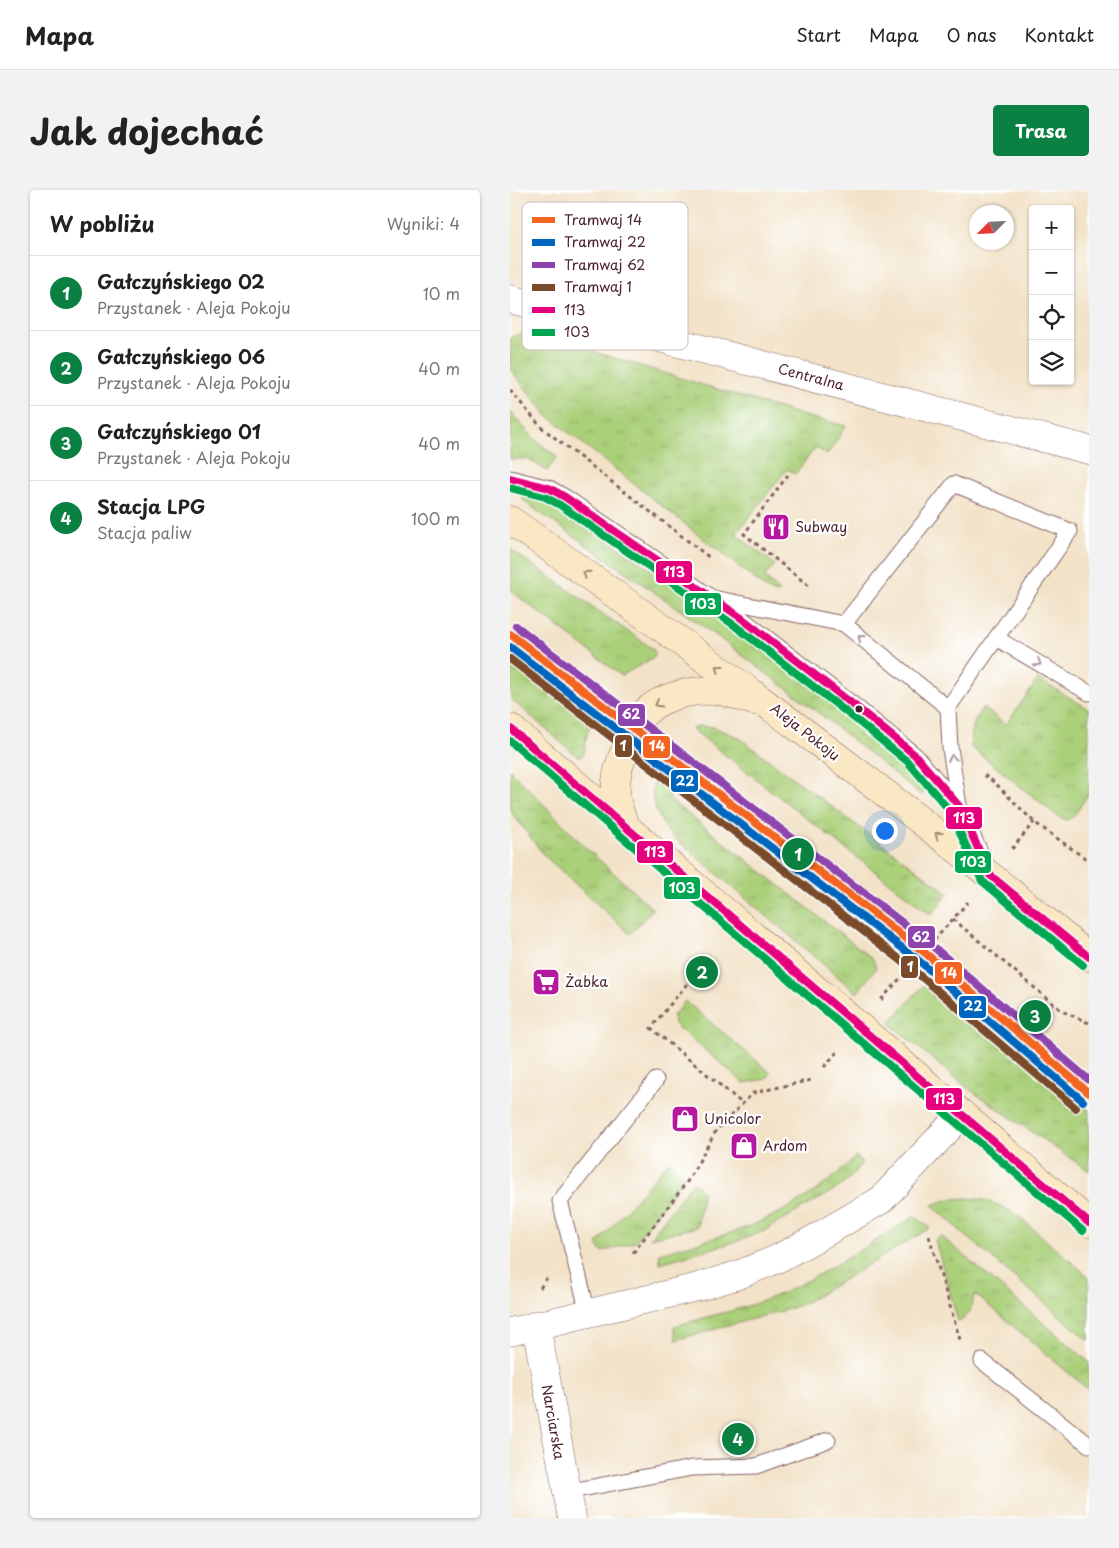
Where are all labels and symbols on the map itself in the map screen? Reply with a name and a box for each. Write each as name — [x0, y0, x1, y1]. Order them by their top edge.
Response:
legend — [522, 202, 688, 350]
north arrow — [969, 205, 1014, 250]
text: Tramwaj 14 — [564, 209, 642, 230]
text: Tramwaj 22 — [564, 231, 646, 252]
text: Tramwaj 62 — [564, 254, 645, 275]
text: Tramwaj 1 — [564, 276, 632, 297]
text: 113 — [564, 299, 585, 320]
text: 103 — [564, 321, 590, 342]
street label: Centralna — [776, 358, 847, 396]
restaurant icon: Subway — [761, 512, 791, 542]
place label: Subway — [795, 516, 847, 537]
line badge: 113 — [655, 560, 693, 584]
text: 113 — [663, 561, 685, 582]
one-way arrow — [583, 571, 592, 580]
line badge: 103 — [684, 592, 722, 616]
text: 103 — [690, 593, 716, 614]
one-way arrow — [857, 634, 866, 643]
one-way arrow — [1032, 656, 1041, 666]
one-way arrow — [716, 665, 725, 673]
one-way arrow — [655, 697, 664, 707]
street label: Aleja Pokoju — [766, 698, 845, 766]
line badge: 62 — [617, 703, 646, 727]
text: 62 — [622, 703, 640, 724]
unlabelled marker — [854, 704, 864, 714]
line badge: 1 — [614, 734, 633, 758]
text: 1 — [620, 735, 627, 756]
line badge: 14 — [642, 735, 671, 759]
text: 14 — [649, 735, 666, 756]
one-way arrow — [947, 754, 957, 762]
line badge: 22 — [670, 769, 699, 793]
text: 22 — [675, 770, 695, 791]
line badge: 113 — [945, 806, 983, 830]
text: 113 — [953, 807, 975, 828]
your location — [872, 818, 898, 844]
one-way arrow — [934, 832, 944, 841]
pin: 1 — [782, 835, 814, 873]
line badge: 113 — [636, 840, 674, 864]
text: 113 — [644, 841, 666, 862]
line badge: 103 — [954, 850, 992, 874]
text: 103 — [960, 851, 986, 872]
line badge: 103 — [663, 876, 701, 900]
text: 103 — [669, 877, 695, 898]
line badge: 62 — [907, 925, 936, 949]
text: 62 — [912, 926, 930, 947]
pin: 2 — [686, 953, 718, 991]
line badge: 1 — [900, 955, 919, 979]
text: 1 — [907, 956, 914, 977]
line badge: 14 — [934, 961, 963, 985]
text: 14 — [941, 962, 958, 983]
supermarket icon: Żabka — [531, 967, 561, 997]
place label: Żabka — [565, 971, 608, 992]
line badge: 22 — [958, 995, 987, 1019]
text: 22 — [963, 995, 983, 1016]
pin: 3 — [1019, 997, 1051, 1035]
line badge: 113 — [925, 1087, 963, 1111]
text: 113 — [933, 1088, 955, 1109]
shop icon: Unicolor — [670, 1104, 700, 1134]
place label: Unicolor — [704, 1108, 762, 1129]
shop icon: Ardom — [729, 1131, 759, 1161]
place label: Ardom — [763, 1135, 807, 1156]
street label: Narciarska — [537, 1383, 571, 1462]
pin: 4 — [722, 1420, 754, 1458]

